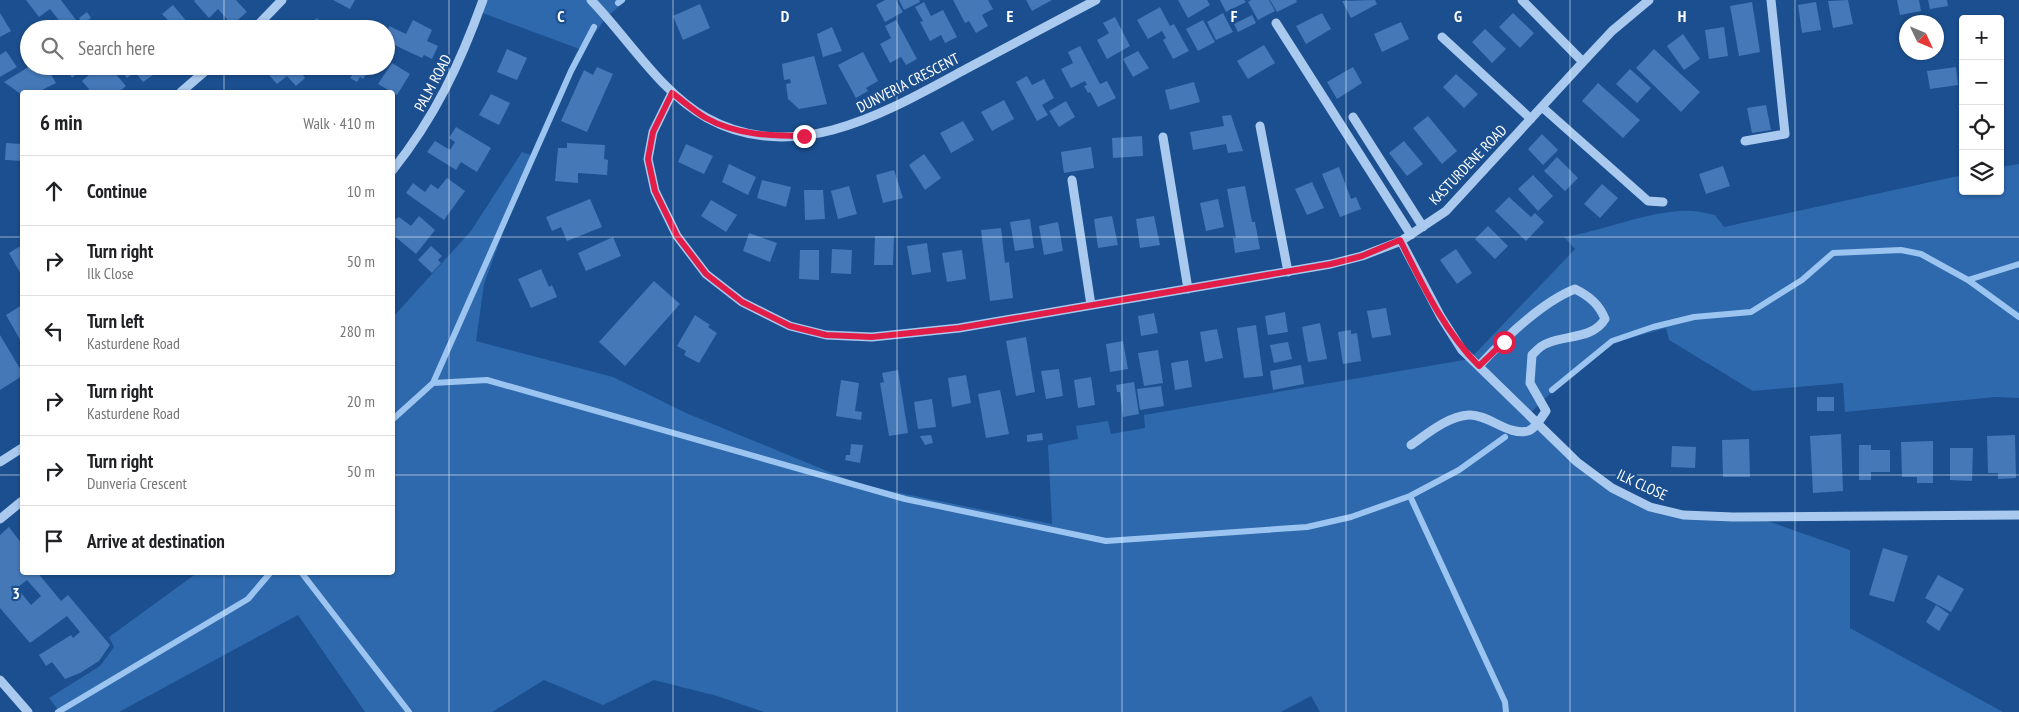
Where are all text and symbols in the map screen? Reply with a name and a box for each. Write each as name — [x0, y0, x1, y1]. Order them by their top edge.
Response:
text: C — [557, 6, 565, 26]
text: D — [781, 6, 790, 26]
text: E — [1007, 6, 1014, 26]
text: F — [1231, 6, 1238, 26]
text: G — [1454, 6, 1462, 26]
text: H — [1678, 6, 1686, 26]
north arrow — [1899, 15, 1944, 60]
map controls — [1959, 15, 2004, 195]
button: + — [1959, 15, 2004, 60]
search box — [20, 20, 395, 75]
icon: search — [38, 34, 66, 62]
text: Search here — [78, 36, 155, 60]
street label: DUNVERIA CRESCENT — [853, 48, 963, 117]
street label: PALM ROAD — [410, 51, 455, 114]
button: − — [1959, 60, 2004, 105]
button: locate — [1959, 105, 2004, 150]
text: 6 min — [40, 109, 82, 136]
text: Walk · 410 m — [303, 113, 375, 133]
street label: KASTURDENE ROAD — [1425, 121, 1511, 209]
route end — [793, 125, 816, 148]
button: layers — [1959, 150, 2004, 195]
icon: ahead — [40, 177, 68, 205]
text: Continue — [87, 179, 147, 203]
text: 10 m — [347, 181, 375, 201]
text: Turn right — [87, 239, 153, 263]
icon: right — [40, 247, 68, 275]
text: 50 m — [347, 251, 375, 271]
text: Ilk Close — [87, 263, 134, 283]
text: Turn left — [87, 309, 144, 333]
icon: left — [40, 317, 68, 345]
text: 280 m — [340, 321, 375, 341]
route start — [1493, 331, 1516, 354]
text: Kasturdene Road — [87, 333, 180, 353]
text: Turn right — [87, 379, 153, 403]
icon: right — [40, 387, 68, 415]
text: 20 m — [347, 391, 375, 411]
text: Kasturdene Road — [87, 403, 180, 423]
text: Turn right — [87, 449, 153, 473]
icon: right — [40, 457, 68, 485]
text: 50 m — [347, 461, 375, 481]
street label: ILK CLOSE — [1614, 465, 1670, 504]
text: Dunveria Crescent — [87, 473, 187, 493]
icon: arrive — [40, 527, 68, 555]
text: Arrive at destination — [87, 529, 225, 553]
text: 3 — [12, 583, 20, 603]

